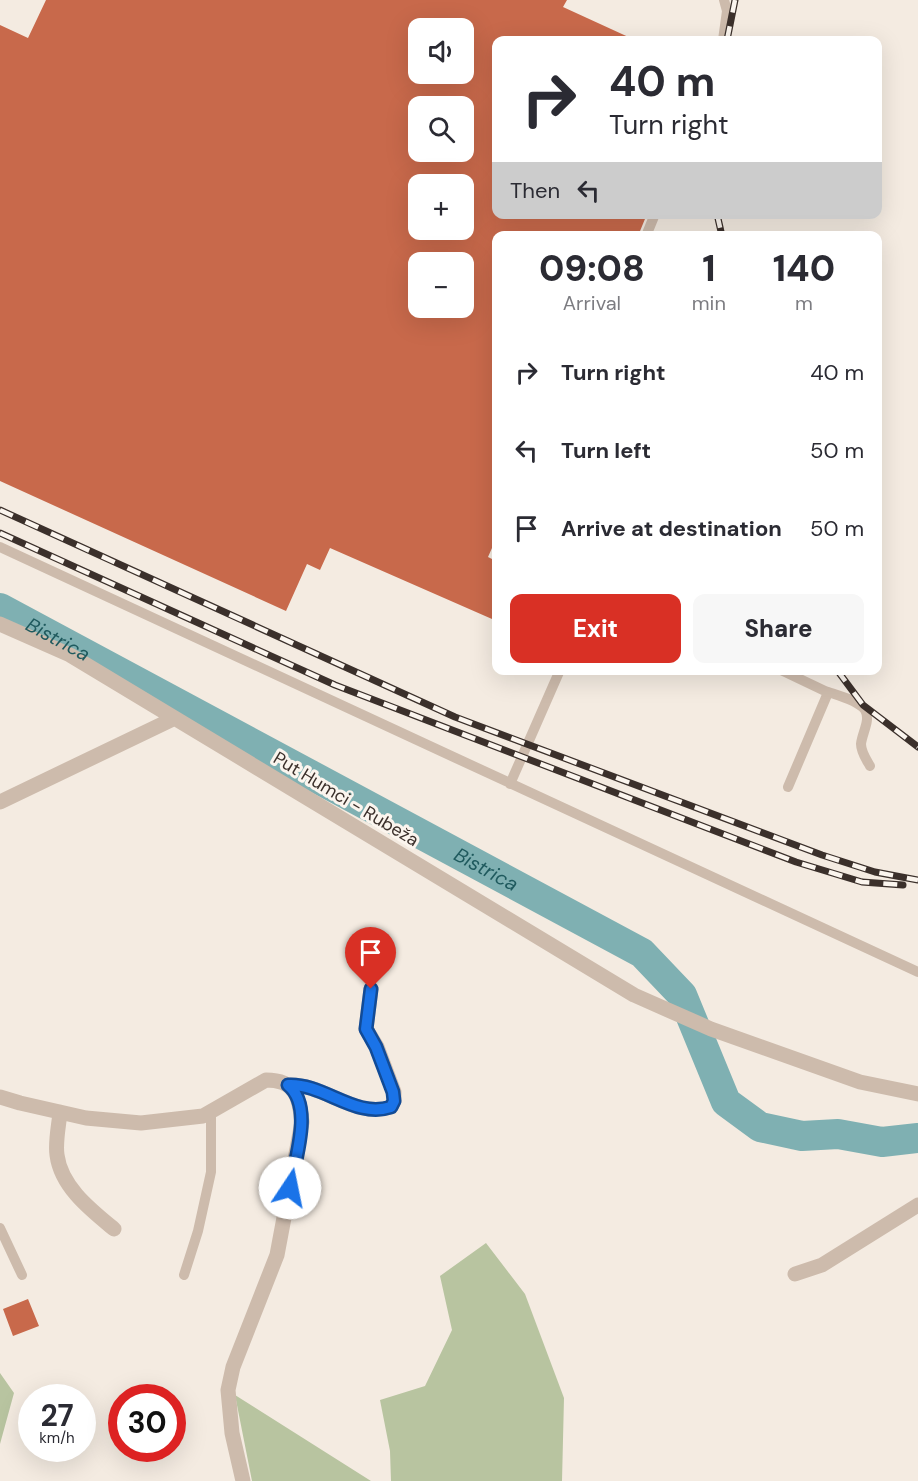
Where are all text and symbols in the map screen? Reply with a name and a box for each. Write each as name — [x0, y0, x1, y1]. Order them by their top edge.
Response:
map controls — [408, 18, 474, 318]
button: sound — [408, 18, 474, 84]
text: 40 m — [609, 54, 715, 109]
icon: right — [510, 60, 588, 138]
button: search — [408, 96, 474, 162]
text: Turn right — [609, 107, 729, 142]
button: + — [408, 174, 474, 240]
icon: left — [572, 174, 605, 207]
text: Then — [510, 176, 560, 205]
text: 09:08 — [539, 245, 645, 292]
text: 1 — [702, 245, 715, 292]
text: 140 — [773, 245, 835, 292]
button: − — [408, 252, 474, 318]
text: Arrival — [563, 290, 621, 316]
text: min — [692, 290, 726, 316]
text: m — [795, 290, 813, 316]
icon: right — [510, 356, 543, 389]
text: Turn right — [561, 358, 666, 387]
text: 40 m — [810, 358, 864, 387]
icon: left — [510, 434, 543, 467]
text: Turn left — [561, 436, 651, 465]
text: 50 m — [810, 436, 864, 465]
icon: arrive — [510, 512, 543, 545]
text: Arrive at destination — [561, 514, 782, 543]
text: 50 m — [810, 514, 864, 543]
button: Exit — [510, 594, 681, 663]
button: Share — [693, 594, 864, 663]
water label: Bistrica — [21, 611, 95, 667]
street label: Put Humci - Rubeža — [269, 746, 423, 852]
water label: Bistrica — [450, 841, 523, 897]
pin — [345, 927, 396, 989]
icon: arrive — [354, 936, 387, 969]
position arrow — [258, 1156, 322, 1220]
speed limit sign: 30 — [108, 1384, 186, 1462]
text: 27 — [40, 1396, 74, 1435]
text: km/h — [39, 1428, 75, 1448]

